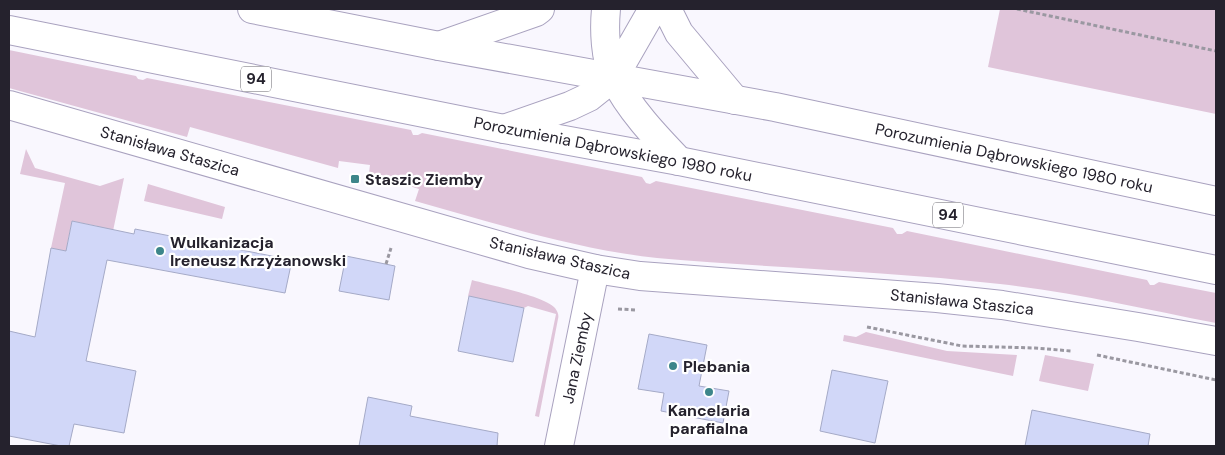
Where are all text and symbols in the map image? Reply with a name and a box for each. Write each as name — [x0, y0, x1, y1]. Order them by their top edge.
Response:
road number: 94 — [241, 66, 271, 92]
street label: Porozumienia Dąbrowskiego 1980 roku — [472, 112, 754, 186]
street label: Porozumienia Dąbrowskiego 1980 roku — [873, 118, 1155, 198]
street label: Stanisława Staszica — [98, 121, 242, 181]
place label: Staszic Ziemby — [365, 169, 483, 190]
marker: Staszic Ziemby — [349, 173, 361, 185]
road number: 94 — [933, 202, 963, 228]
place label: Wulkanizacja Ireneusz Krzyżanowski — [170, 232, 346, 271]
street label: Stanisława Staszica — [487, 232, 633, 284]
marker: Wulkanizacja Ireneusz Krzyżanowski — [154, 245, 166, 257]
street label: Stanisława Staszica — [889, 284, 1035, 320]
street label: Jana Ziemby — [557, 310, 597, 406]
place label: Plebania — [683, 356, 750, 377]
marker: Plebania — [667, 360, 679, 372]
marker: Kancelaria parafialna — [703, 386, 715, 398]
place label: Kancelaria parafialna — [668, 400, 750, 439]

